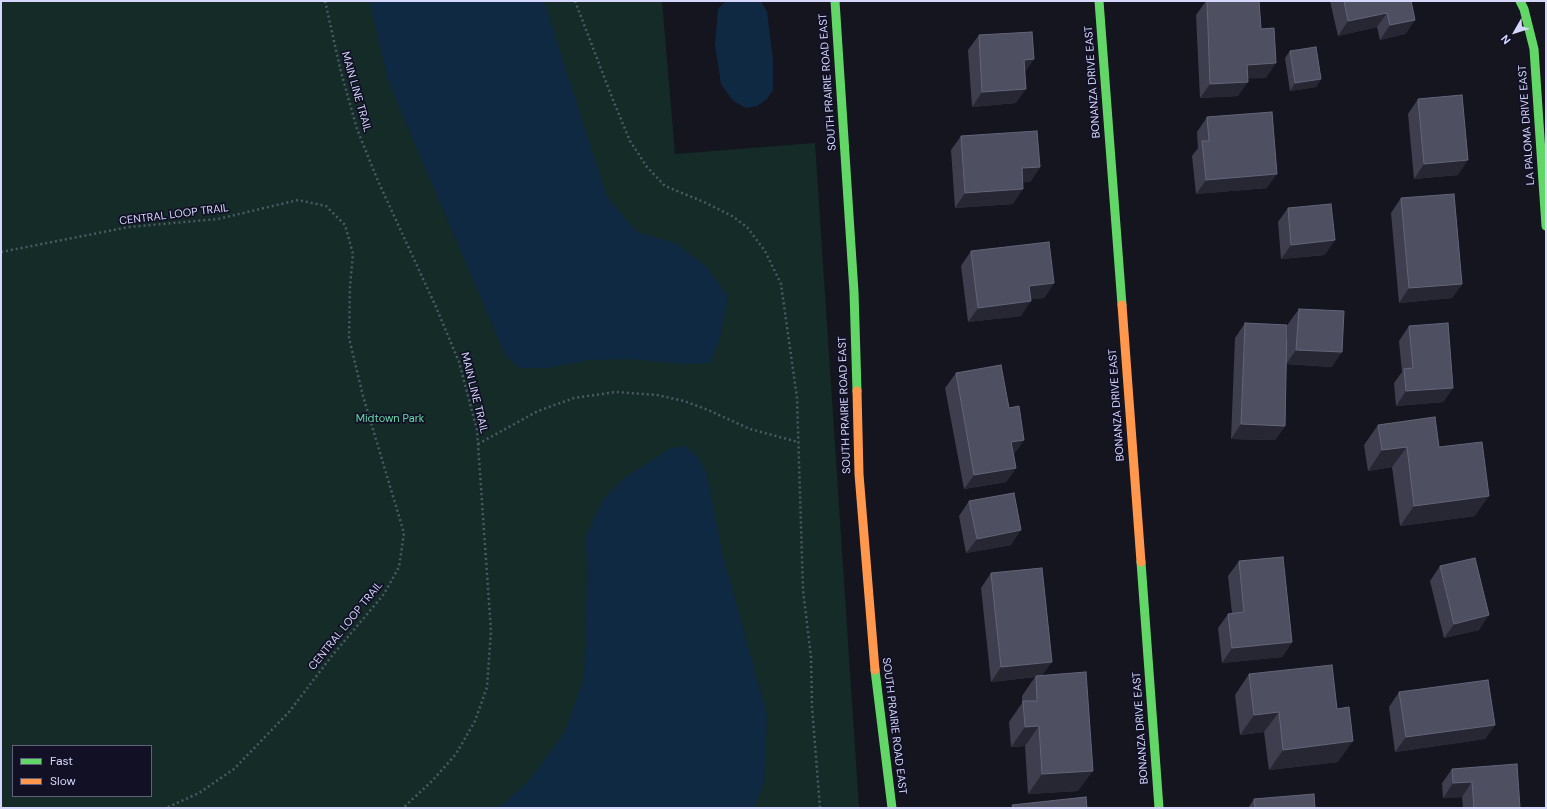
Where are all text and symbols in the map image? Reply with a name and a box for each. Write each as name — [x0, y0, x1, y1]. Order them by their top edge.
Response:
north arrow — [1495, 12, 1535, 52]
street label: SOUTH PRAIRIE ROAD EAST — [817, 13, 839, 151]
street label: BONANZA DRIVE EAST — [1082, 25, 1104, 139]
text: N — [1498, 32, 1514, 47]
street label: MAIN LINE TRAIL — [338, 50, 374, 134]
street label: LA PALOMA DRIVE EAST — [1516, 64, 1538, 186]
street label: CENTRAL LOOP TRAIL — [118, 202, 230, 228]
street label: SOUTH PRAIRIE ROAD EAST — [836, 336, 854, 474]
street label: BONANZA DRIVE EAST — [1106, 348, 1128, 462]
street label: MAIN LINE TRAIL — [458, 351, 490, 435]
park label: Midtown Park — [356, 412, 424, 426]
street label: CENTRAL LOOP TRAIL — [306, 579, 386, 673]
street label: SOUTH PRAIRIE ROAD EAST — [879, 657, 909, 795]
street label: BONANZA DRIVE EAST — [1130, 671, 1152, 785]
legend — [12, 745, 152, 797]
text: Fast — [50, 753, 73, 769]
text: Slow — [50, 773, 76, 789]

